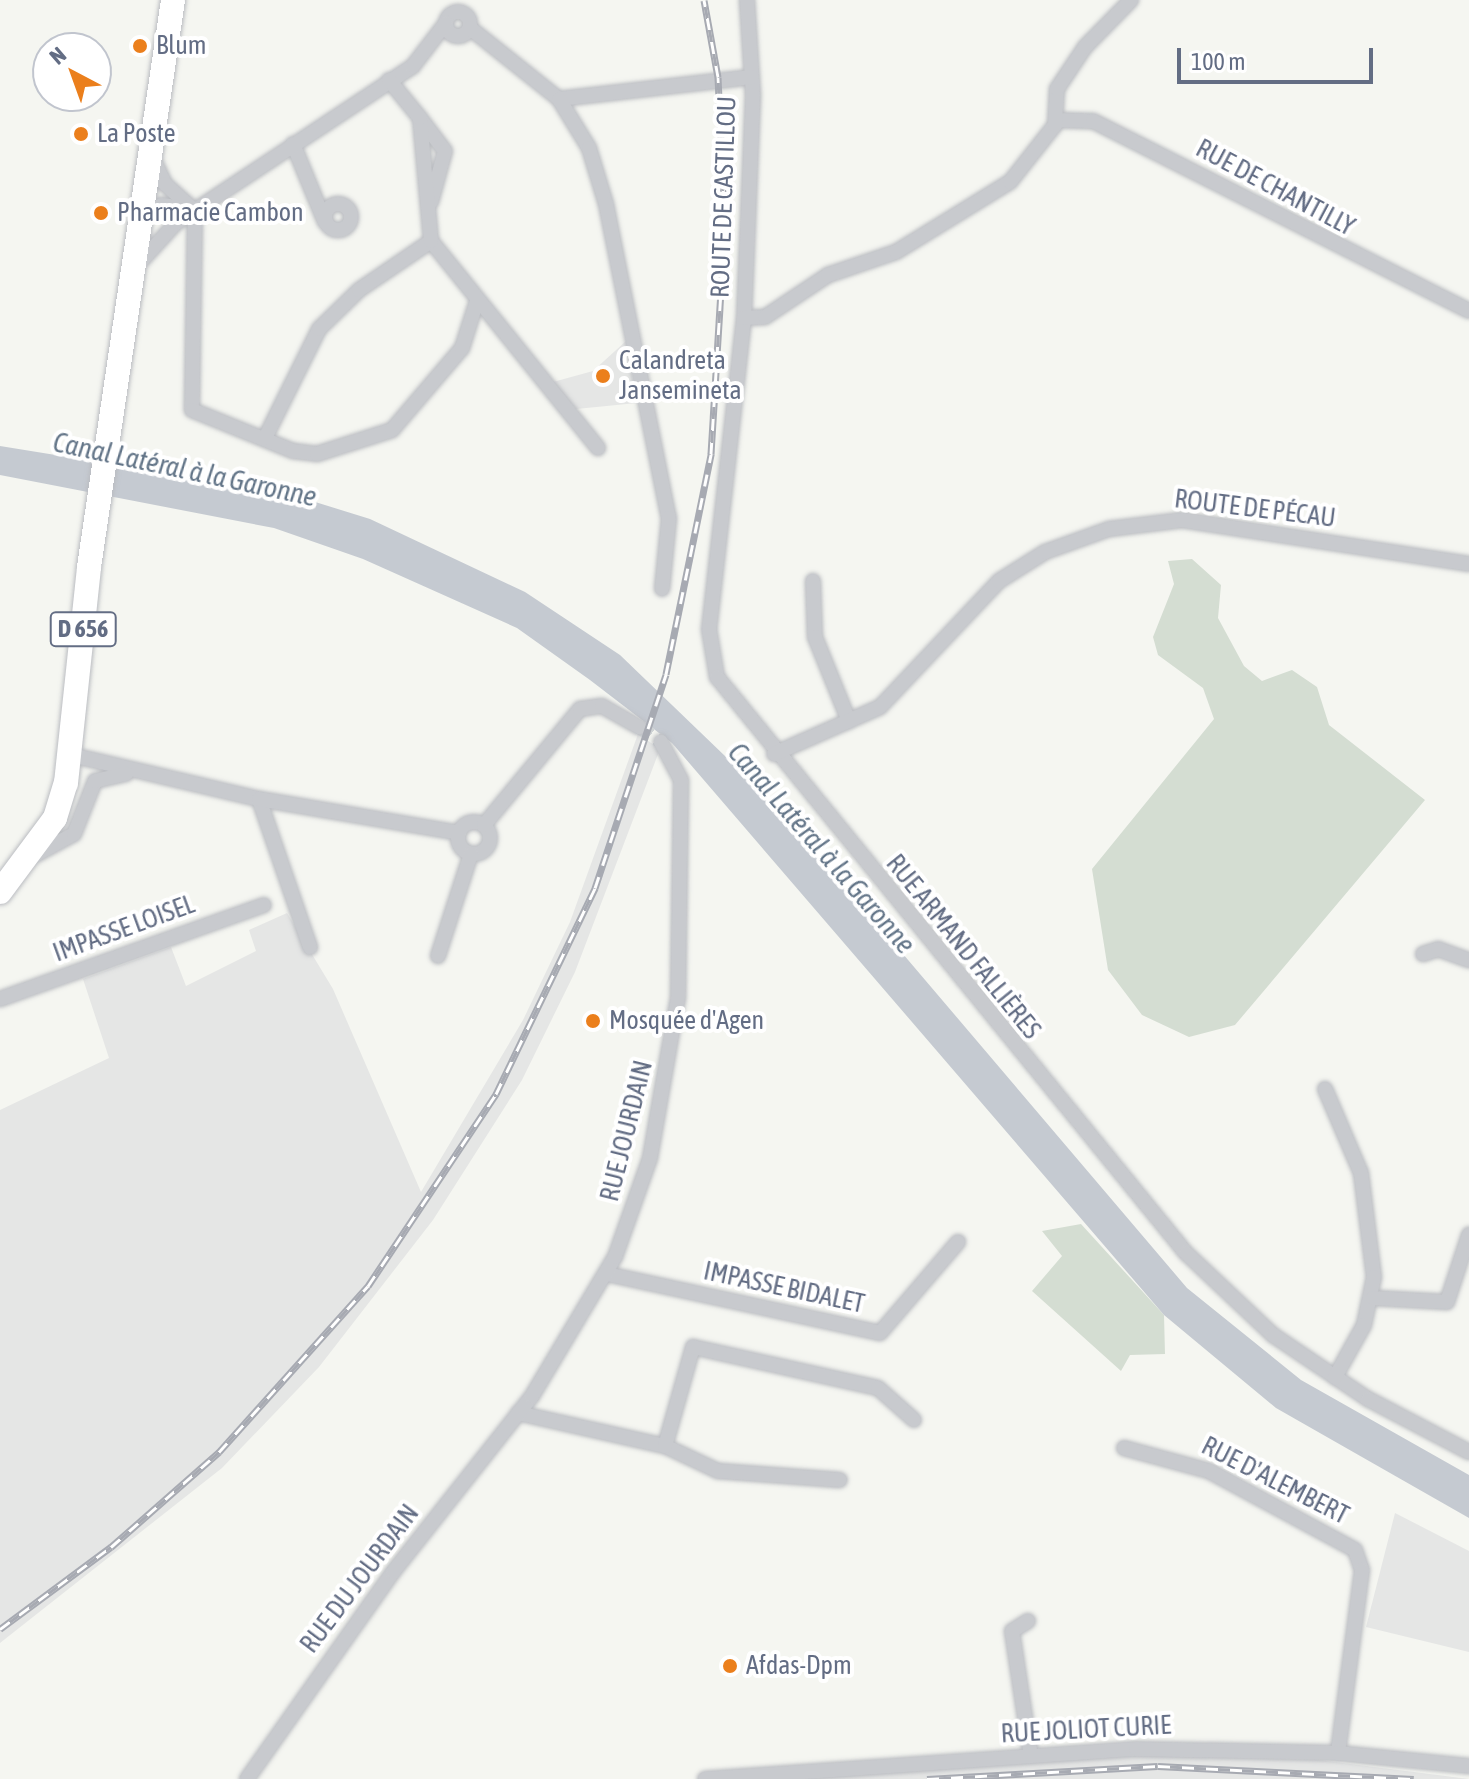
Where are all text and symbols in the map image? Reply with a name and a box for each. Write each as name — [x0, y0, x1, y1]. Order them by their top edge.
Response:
place label: Blum — [156, 30, 206, 62]
north arrow — [32, 32, 112, 112]
scale bar — [1181, 32, 1377, 82]
marker: Blum — [131, 37, 149, 55]
text: N — [44, 41, 71, 69]
text: 100 m — [1191, 48, 1245, 75]
street label: ROUTE DE CASTILLOU — [705, 95, 743, 299]
place label: La Poste — [97, 118, 176, 150]
marker: La Poste — [72, 125, 90, 143]
street label: RUE DE CHANTILLY — [1190, 133, 1360, 243]
place label: Pharmacie Cambon — [117, 197, 304, 229]
marker: Pharmacie Cambon — [92, 204, 110, 222]
place label: Calandreta Jansemineta — [619, 345, 742, 406]
marker: Calandreta Jansemineta — [594, 367, 612, 385]
water label: Canal Latéral à la Garonne — [50, 425, 320, 513]
street label: ROUTE DE PÉCAU — [1173, 484, 1337, 534]
road number: D 656 — [49, 609, 117, 649]
water label: Canal Latéral à la Garonne — [721, 736, 923, 960]
street label: RUE ARMAND FALLIÈRES — [879, 849, 1047, 1045]
street label: IMPASSE LOISEL — [49, 889, 199, 969]
place label: Mosquée d'Agen — [609, 1005, 764, 1037]
marker: Mosquée d'Agen — [584, 1012, 602, 1030]
street label: RUE JOURDAIN — [594, 1057, 660, 1205]
street label: IMPASSE BIDALET — [701, 1256, 867, 1320]
street label: RUE D'ALEMBERT — [1196, 1431, 1354, 1531]
street label: RUE DU JOURDAIN — [294, 1499, 426, 1659]
place label: Afdas-Dpm — [746, 1650, 852, 1682]
marker: Afdas-Dpm — [721, 1657, 739, 1675]
street label: RUE JOLIOT CURIE — [1000, 1710, 1172, 1750]

